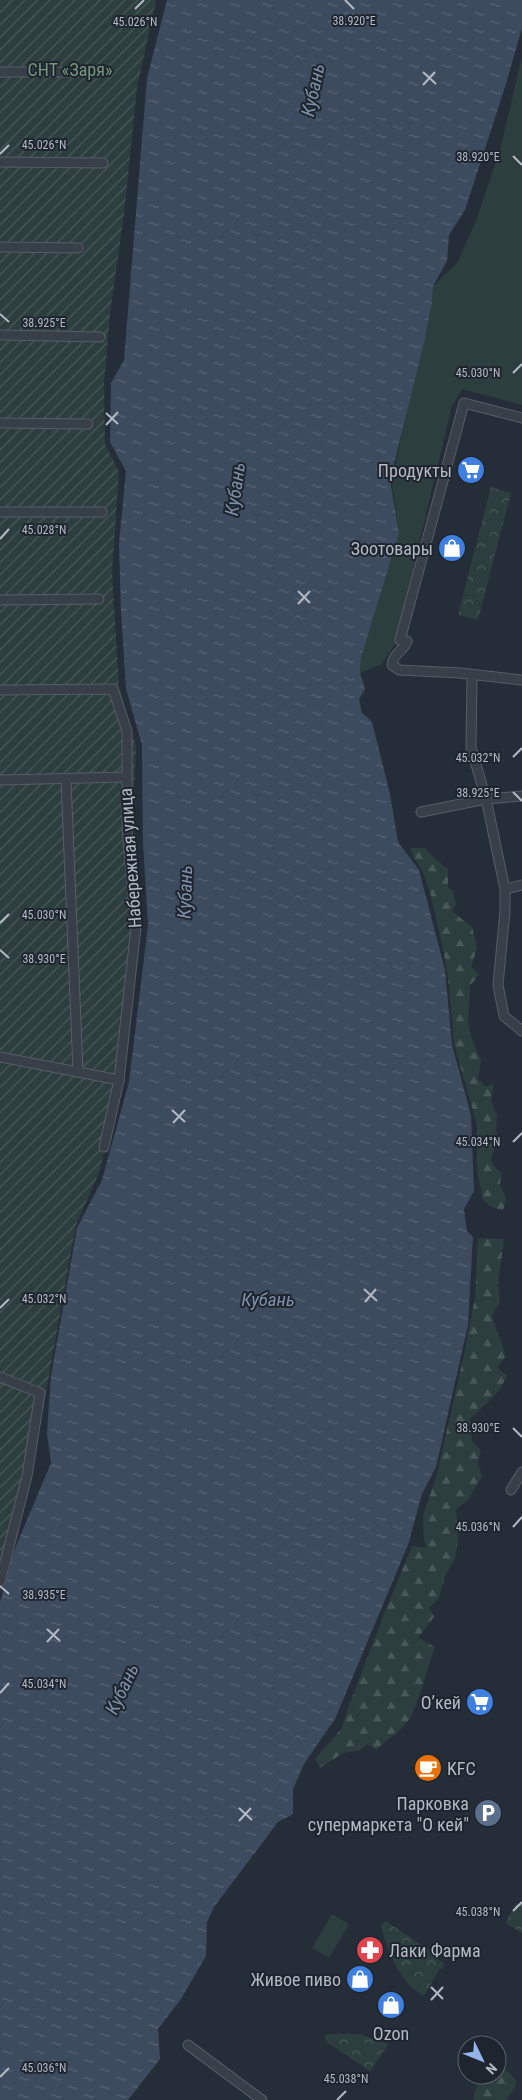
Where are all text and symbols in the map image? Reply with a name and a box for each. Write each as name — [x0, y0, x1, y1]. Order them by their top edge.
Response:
text: 38.920°E — [332, 14, 376, 28]
text: 45.026°N — [113, 15, 157, 29]
park label: СНТ «Заря» — [28, 59, 112, 80]
water label: Кубань — [296, 61, 330, 119]
text: 45.026°N — [22, 138, 66, 152]
text: 38.920°E — [456, 150, 500, 164]
text: 38.925°E — [22, 316, 66, 330]
text: 45.030°N — [456, 366, 500, 380]
supermarket icon: Продукты — [456, 455, 486, 485]
place label: Продукты — [378, 460, 452, 481]
water label: Кубань — [220, 461, 250, 517]
text: 45.028°N — [22, 523, 66, 537]
shop icon: Зоотовары — [437, 533, 467, 563]
place label: Зоотовары — [351, 538, 433, 559]
text: 45.032°N — [456, 751, 500, 765]
text: 38.925°E — [456, 786, 500, 800]
street label: Набережная улица — [115, 787, 145, 929]
water label: Кубань — [173, 865, 197, 919]
text: 45.030°N — [22, 908, 66, 922]
text: 38.930°E — [22, 952, 66, 966]
text: 45.034°N — [456, 1135, 500, 1149]
water label: Кубань — [241, 1288, 295, 1311]
text: 45.032°N — [22, 1292, 66, 1306]
text: 38.930°E — [456, 1421, 500, 1435]
text: 45.036°N — [456, 1520, 500, 1534]
text: 38.935°E — [22, 1588, 66, 1602]
water label: Кубань — [100, 1660, 144, 1718]
text: 45.034°N — [22, 1677, 66, 1691]
supermarket icon: О’кей — [465, 1687, 495, 1717]
place label: О’кей — [421, 1692, 461, 1713]
cafe icon: KFC — [413, 1753, 443, 1783]
place label: KFC — [447, 1758, 476, 1779]
place label: Парковка супермаркета "О кей" — [308, 1793, 469, 1835]
parking icon: Парковка супермаркета "О кей" — [473, 1798, 503, 1828]
text: 45.038°N — [456, 1905, 500, 1919]
pharmacy icon: Лаки Фарма — [355, 1935, 385, 1965]
place label: Лаки Фарма — [389, 1940, 481, 1961]
shop icon: Живое пиво — [345, 1964, 375, 1994]
place label: Живое пиво — [250, 1969, 341, 1990]
shop icon: Ozon — [376, 1990, 406, 2020]
place label: Ozon — [373, 2023, 409, 2044]
north arrow — [457, 2035, 507, 2085]
text: N — [483, 2060, 500, 2077]
text: 45.036°N — [22, 2061, 66, 2075]
text: 45.038°N — [324, 2072, 368, 2086]

